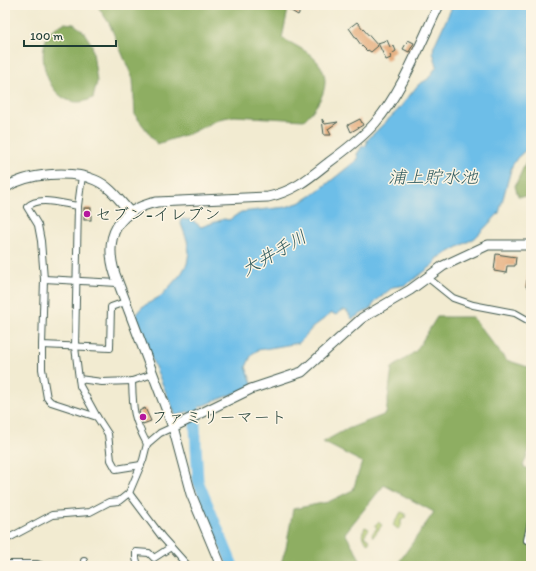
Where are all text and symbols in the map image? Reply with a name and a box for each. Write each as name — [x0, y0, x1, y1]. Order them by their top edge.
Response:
scale bar — [24, 22, 116, 48]
text: 100 m — [30, 29, 63, 43]
water label: 浦上貯水池 — [388, 166, 479, 188]
place label: セブン-イレブン — [95, 204, 221, 224]
marker: セブン-イレブン — [82, 209, 92, 219]
water label: 大井手川 — [237, 225, 311, 281]
place label: ファミリーマート — [151, 407, 287, 427]
marker: ファミリーマート — [138, 412, 148, 422]

